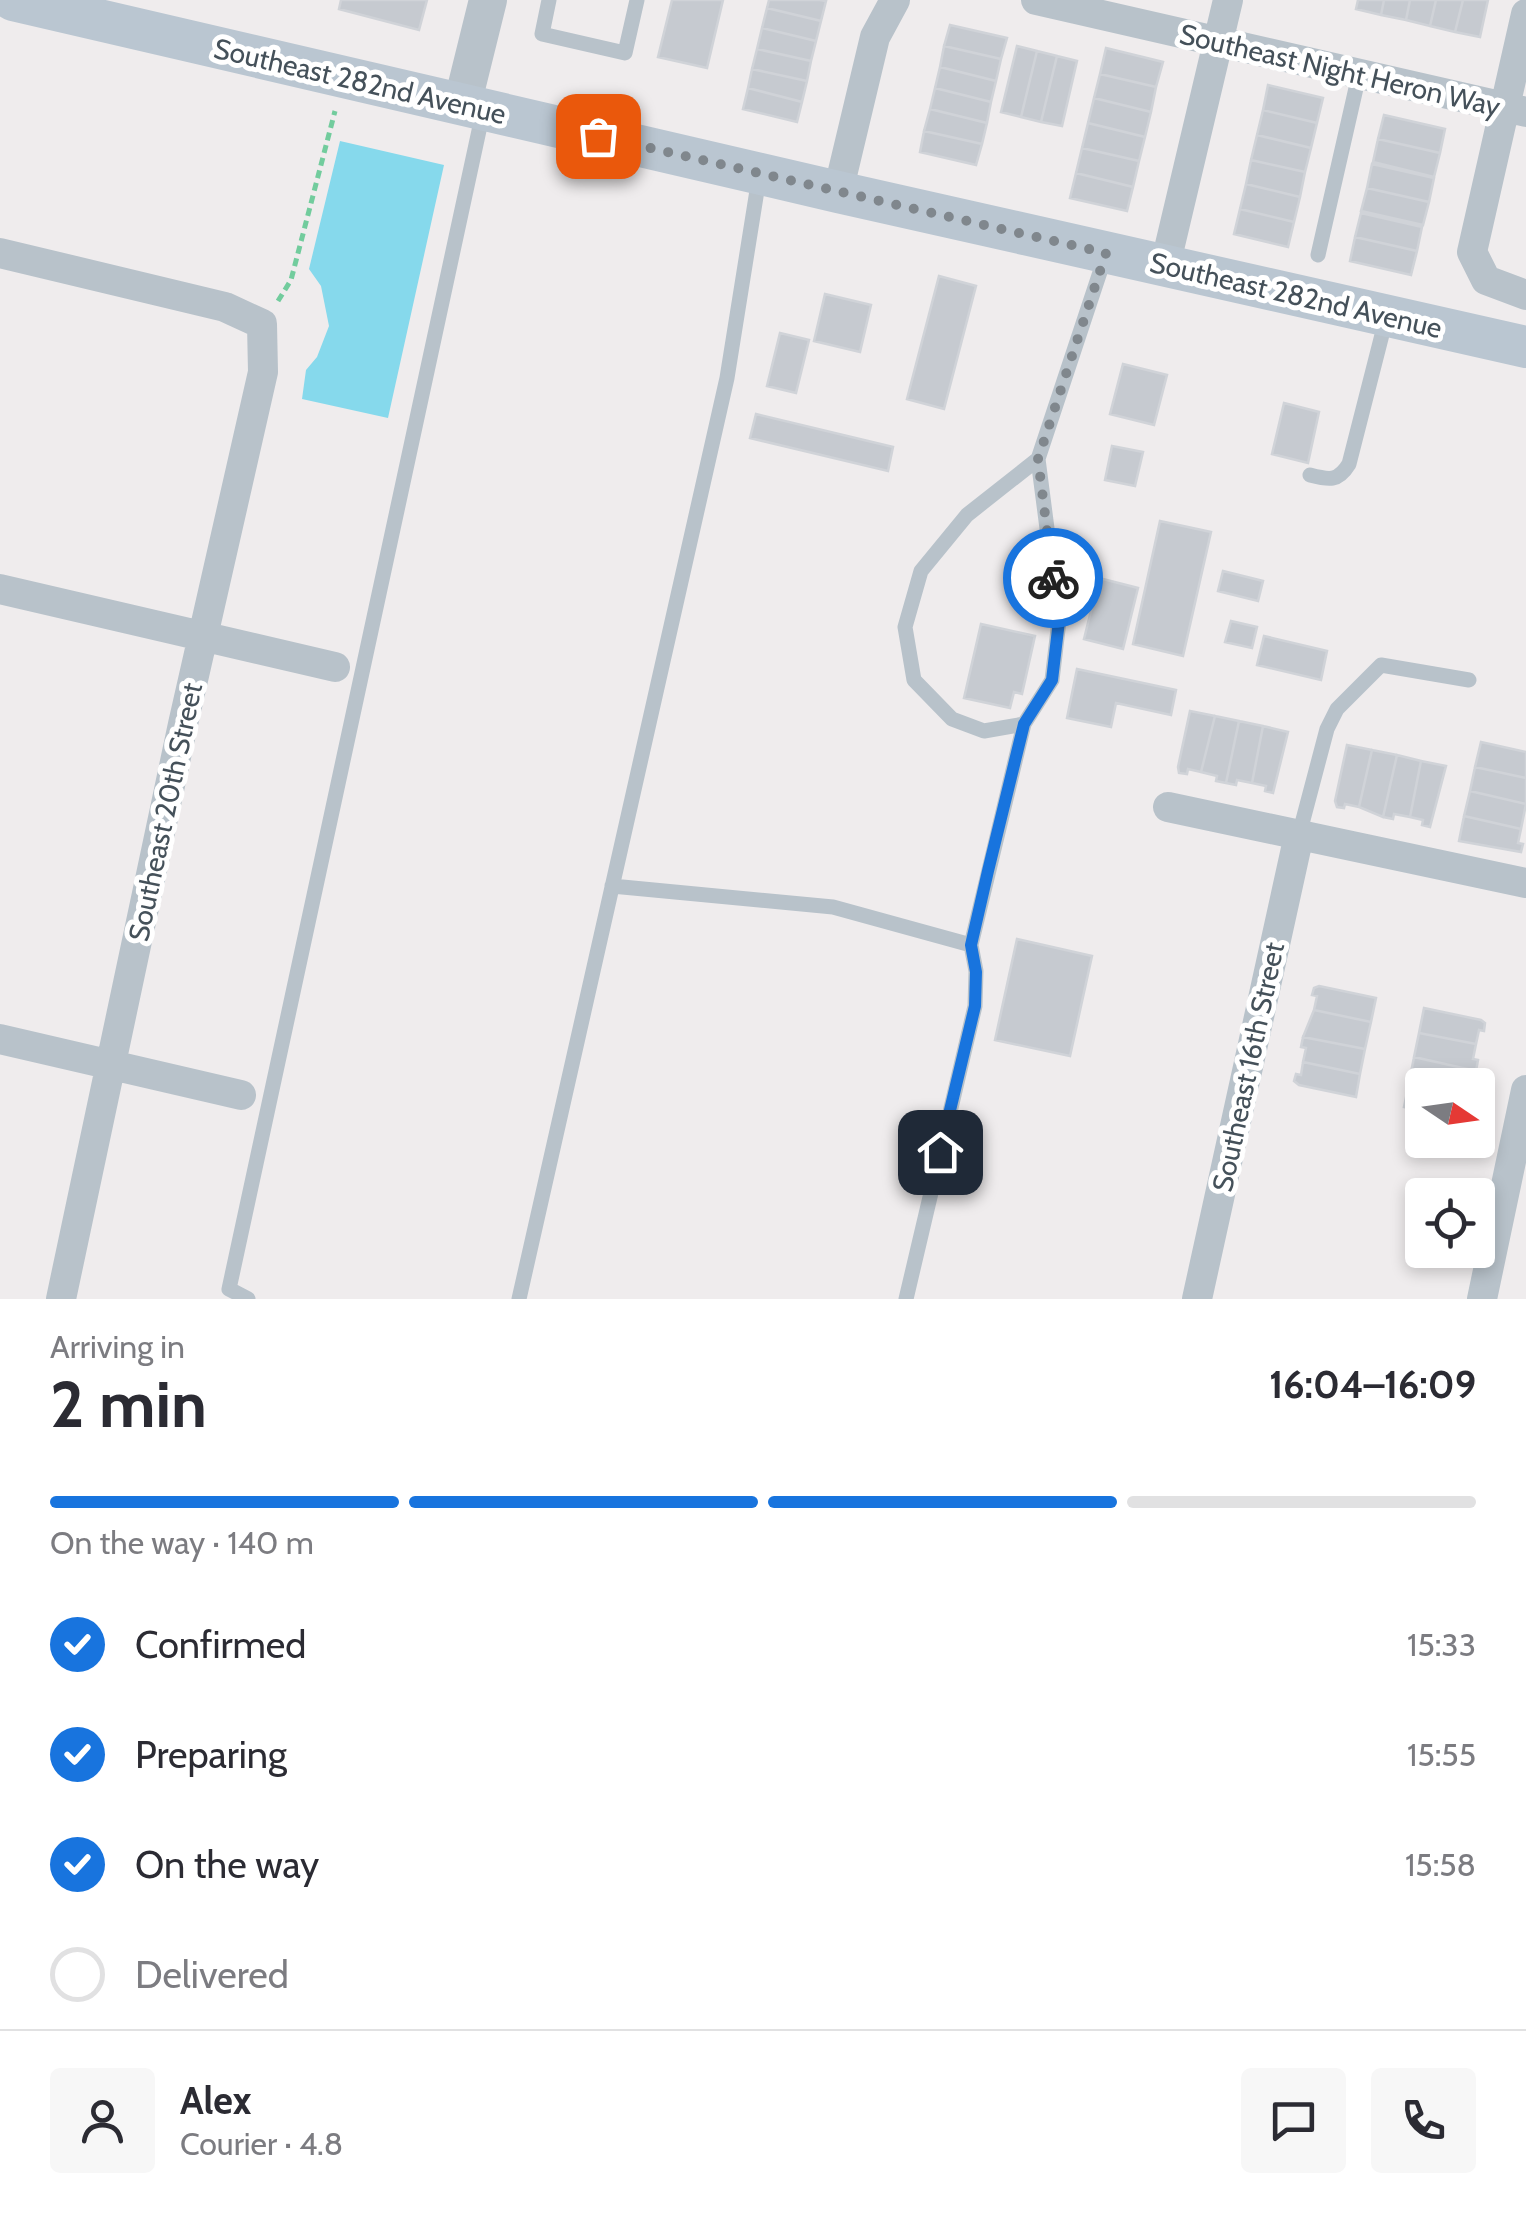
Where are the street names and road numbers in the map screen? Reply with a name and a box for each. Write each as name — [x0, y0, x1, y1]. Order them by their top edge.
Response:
street label: Southeast Night Heron Way — [1176, 17, 1504, 123]
street label: Southeast 282nd Avenue — [211, 31, 509, 131]
street label: Southeast 282nd Avenue — [1147, 245, 1445, 345]
street label: Southeast 20th Street — [121, 680, 209, 944]
street label: Southeast 16th Street — [1205, 939, 1291, 1195]

